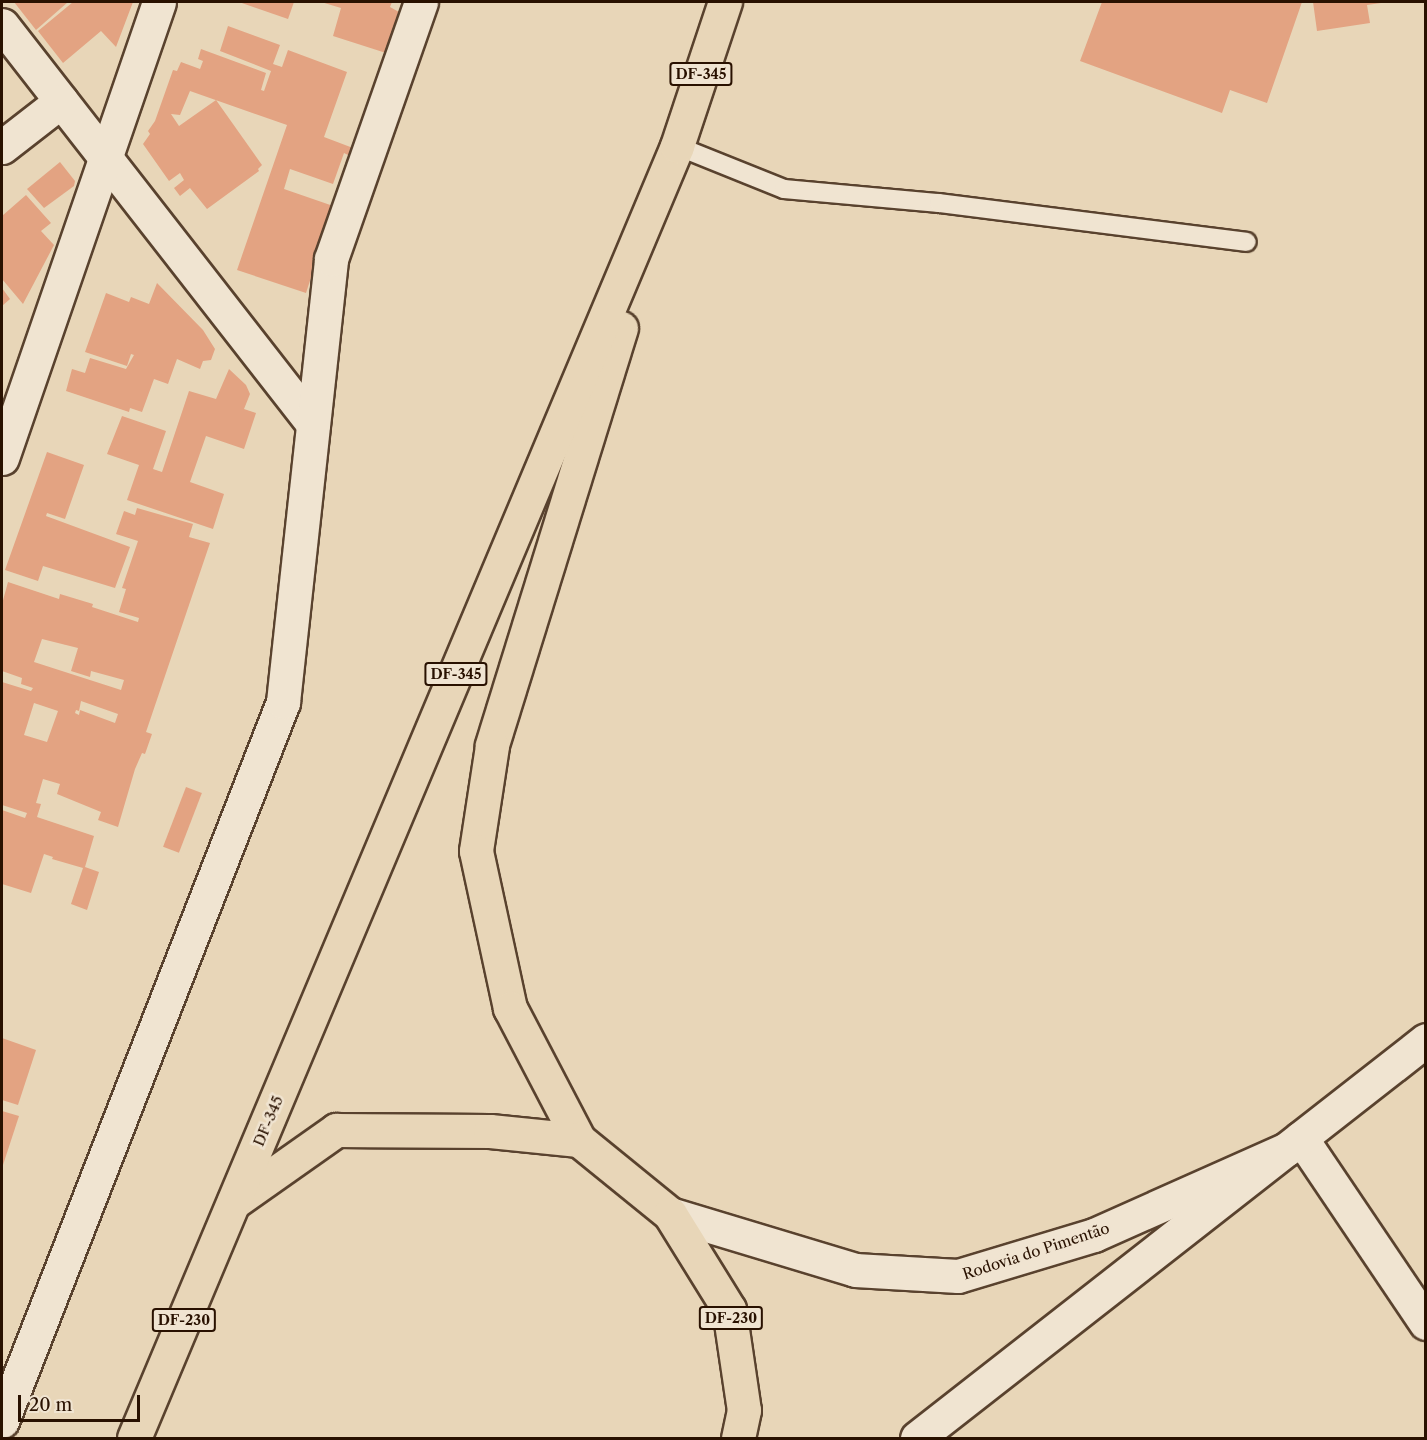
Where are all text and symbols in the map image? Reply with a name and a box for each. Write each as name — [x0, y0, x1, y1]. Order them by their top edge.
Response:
road number: DF-345 — [668, 63, 734, 85]
road number: DF-345 — [423, 663, 489, 685]
street label: DF-345 — [249, 1093, 287, 1149]
street label: Rodovia do Pimentão — [960, 1219, 1112, 1283]
road number: DF-230 — [698, 1307, 764, 1329]
road number: DF-230 — [151, 1309, 217, 1331]
scale bar — [21, 1383, 142, 1421]
text: 20 m — [29, 1394, 72, 1416]

